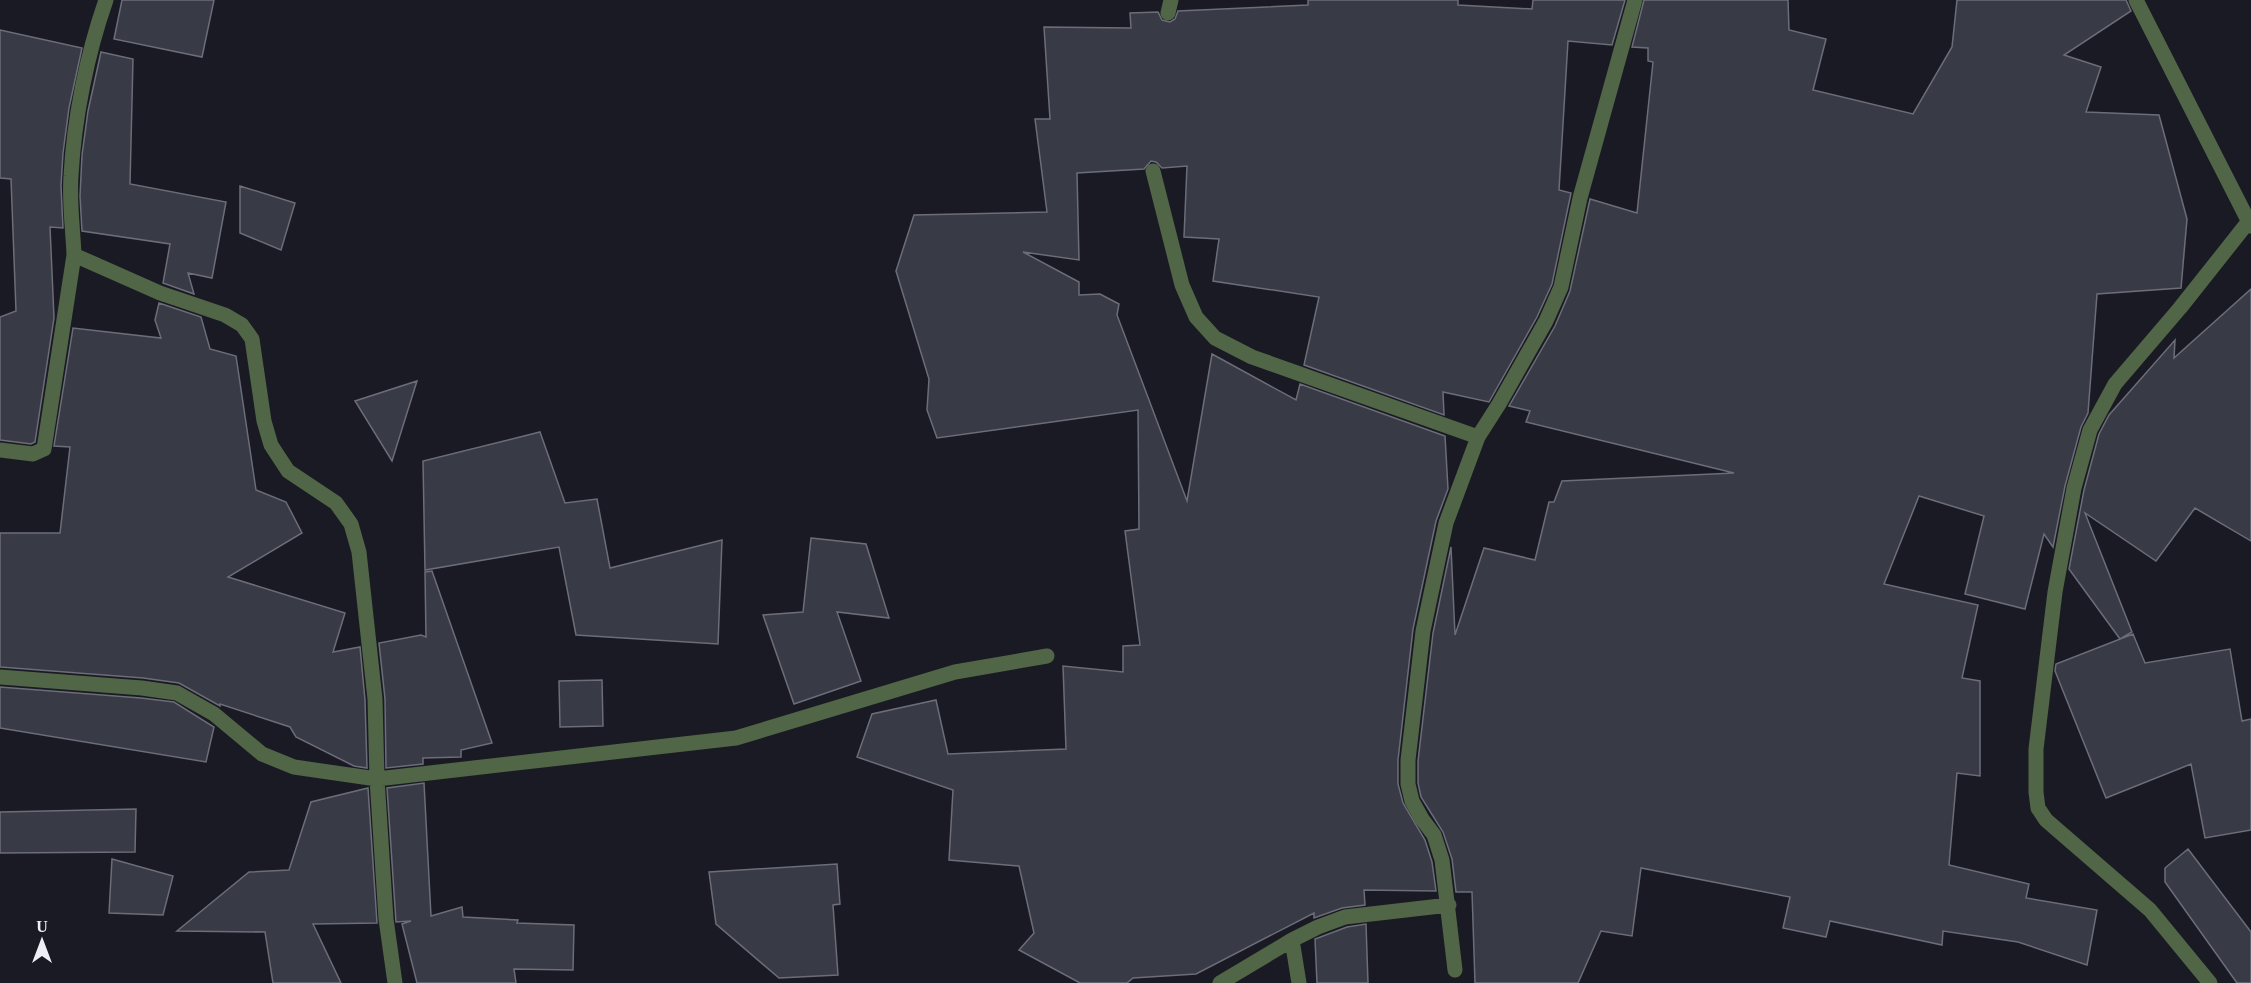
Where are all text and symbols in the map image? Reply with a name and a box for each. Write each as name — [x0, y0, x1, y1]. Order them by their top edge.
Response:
north arrow — [12, 911, 72, 971]
text: U — [36, 918, 48, 935]

